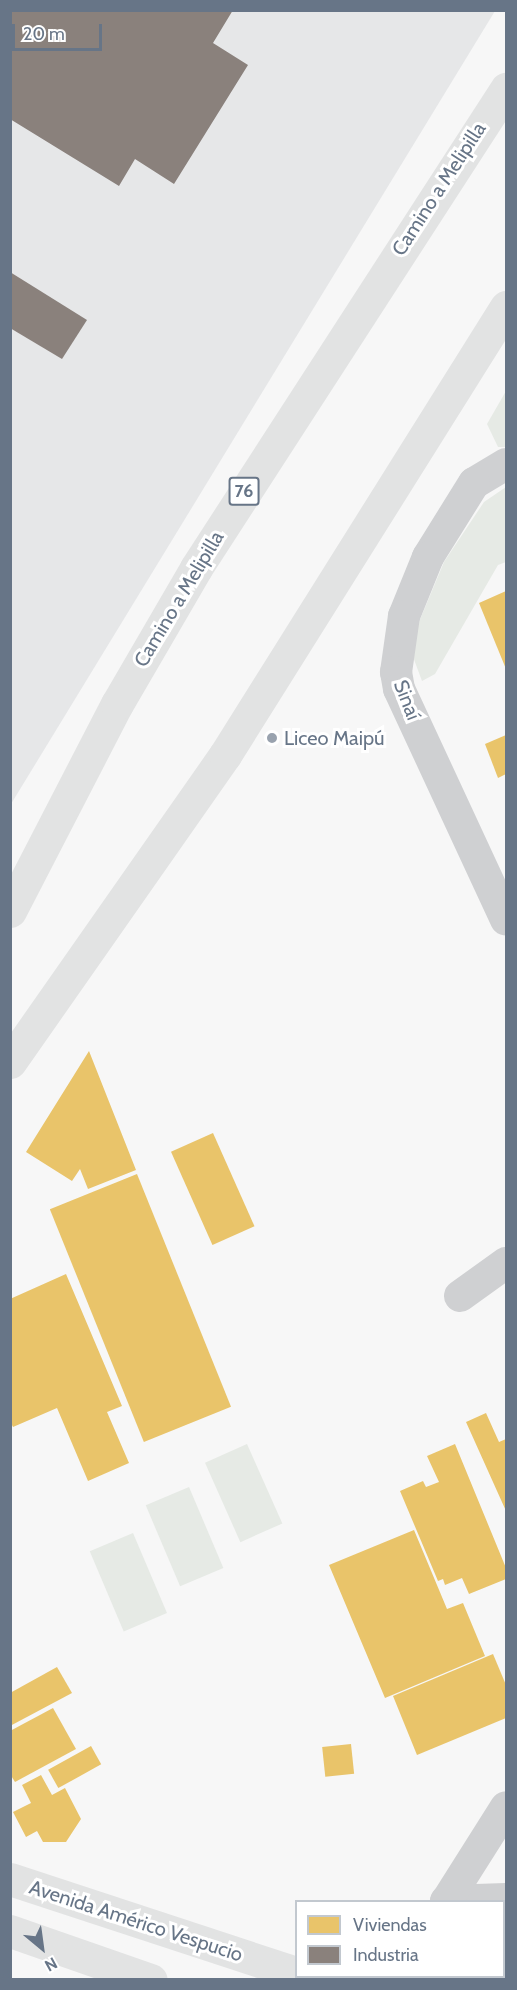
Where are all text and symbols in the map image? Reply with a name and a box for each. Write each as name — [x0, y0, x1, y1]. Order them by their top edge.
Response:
scale bar — [15, 12, 105, 50]
text: 20 m — [23, 23, 65, 45]
street label: Camino a Melipilla — [387, 118, 491, 260]
road number: 76 — [228, 476, 260, 506]
street label: Camino a Melipilla — [129, 527, 229, 671]
street label: Sinaí — [388, 677, 426, 723]
place label: Liceo Maipú — [284, 726, 385, 750]
marker: Liceo Maipú — [265, 731, 279, 745]
street label: Avenida Américo Vespucio — [26, 1875, 246, 1967]
legend — [295, 1900, 505, 1978]
text: Viviendas — [353, 1914, 427, 1936]
north arrow — [12, 1918, 72, 1978]
text: Industria — [353, 1944, 419, 1966]
text: N — [41, 1953, 61, 1975]

